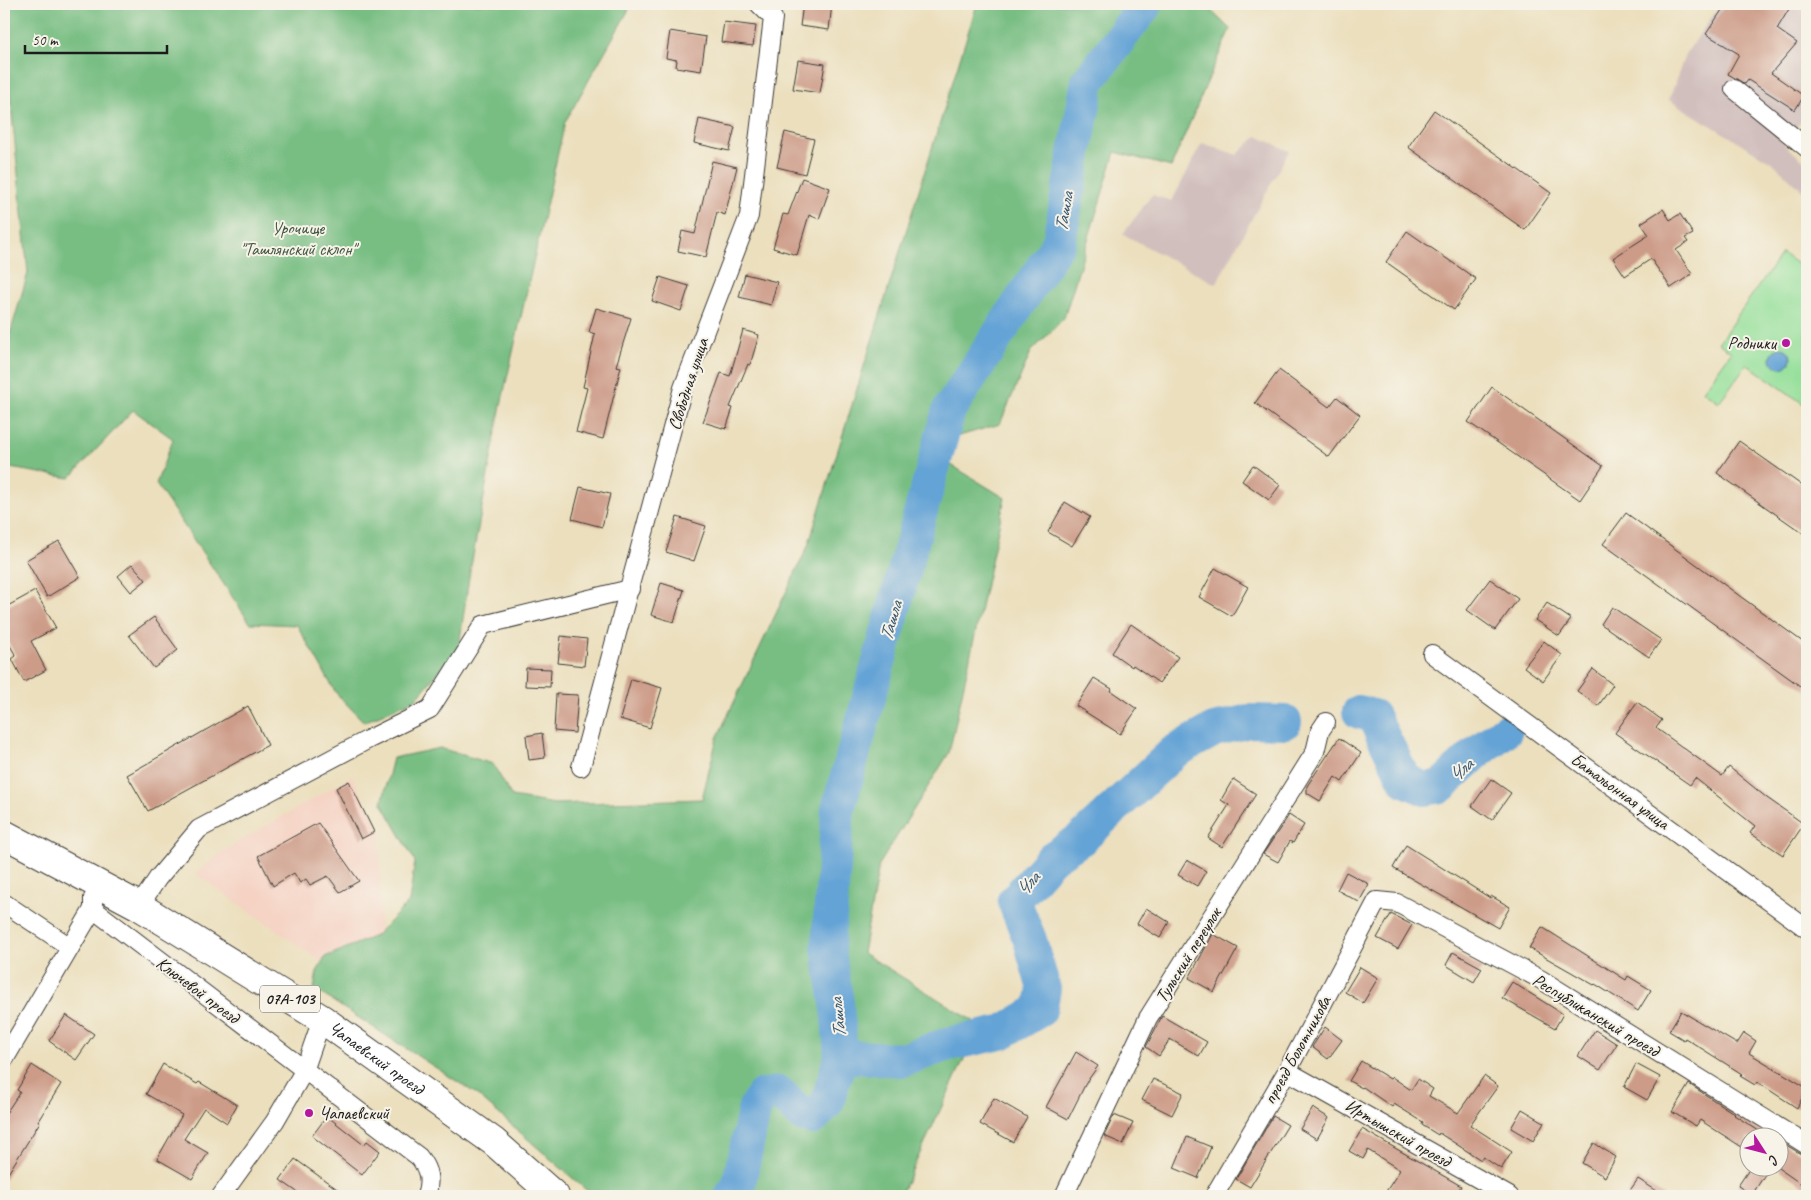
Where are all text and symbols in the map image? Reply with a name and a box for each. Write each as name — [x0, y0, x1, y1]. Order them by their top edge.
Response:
scale bar — [25, 22, 168, 54]
text: 50 m — [32, 31, 59, 50]
water label: Ташла — [1049, 188, 1080, 234]
park label: Урочище "Ташлянский склон" — [240, 217, 360, 260]
place label: Родники — [1728, 332, 1778, 354]
street label: Свободная улица — [663, 334, 714, 433]
marker: Родники — [1780, 337, 1792, 349]
water label: Ташла — [874, 596, 909, 643]
street label: Батальонная улица — [1566, 748, 1675, 835]
water label: Чла — [1444, 752, 1480, 787]
water label: Чла — [1011, 865, 1046, 901]
street label: Тульский переулок — [1150, 902, 1227, 1006]
street label: Ключевой проезд — [152, 952, 245, 1029]
street label: Республиканский проезд — [1529, 969, 1665, 1062]
road number: 07А-103 — [260, 986, 320, 1012]
street label: проезд Болотникова — [1258, 991, 1336, 1108]
water label: Ташла — [824, 995, 852, 1039]
street label: Чапаевский проезд — [324, 1016, 430, 1100]
street label: Иртышский проезд — [1341, 1094, 1456, 1173]
place label: Чапаевский — [319, 1102, 391, 1124]
marker: Чапаевский — [303, 1107, 315, 1119]
north arrow — [1738, 1128, 1788, 1178]
text: С — [1764, 1152, 1783, 1169]

